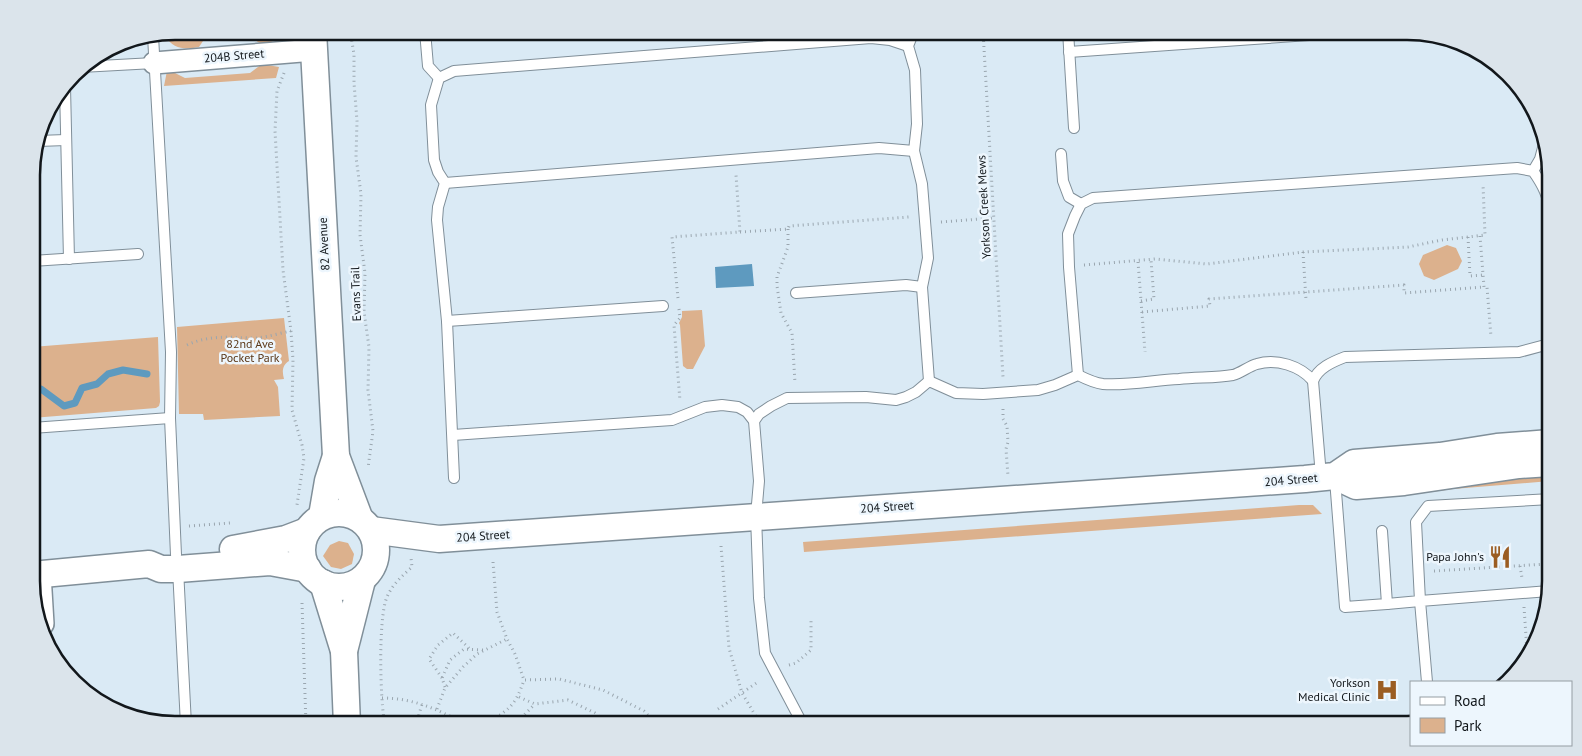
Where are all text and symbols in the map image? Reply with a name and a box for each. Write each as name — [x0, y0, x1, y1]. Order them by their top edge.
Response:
street label: 204B Street — [203, 45, 265, 66]
street label: Yorkson Creek Mews — [973, 155, 994, 259]
street label: 82 Avenue — [315, 217, 332, 271]
street label: Evans Trail — [347, 266, 364, 322]
park label: 82nd Ave Pocket Park — [220, 336, 280, 365]
street label: 204 Street — [1264, 470, 1318, 489]
street label: 204 Street — [860, 497, 914, 516]
street label: 204 Street — [456, 526, 510, 545]
restaurant icon: Papa John's — [1487, 544, 1513, 570]
place label: Papa John's — [1426, 549, 1484, 564]
place label: Yorkson Medical Clinic — [1298, 675, 1371, 704]
hospital icon: Yorkson Medical Clinic — [1374, 677, 1400, 703]
legend — [1410, 681, 1572, 746]
text: Road — [1454, 691, 1486, 710]
text: Park — [1454, 716, 1482, 735]

